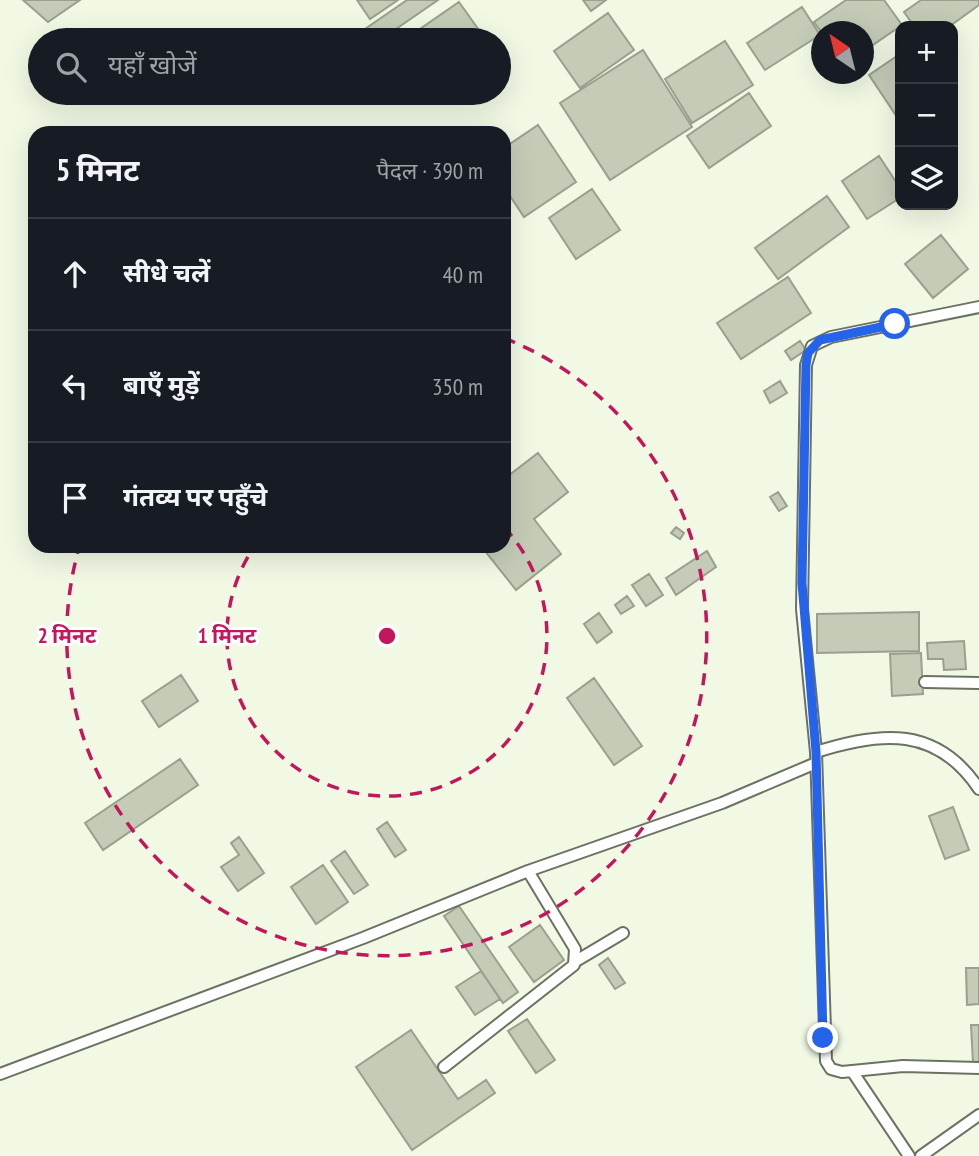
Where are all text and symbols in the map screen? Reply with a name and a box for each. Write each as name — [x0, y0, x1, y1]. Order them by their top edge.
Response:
north arrow — [811, 21, 874, 84]
map controls — [895, 21, 958, 210]
button: + — [895, 21, 958, 84]
search box — [28, 28, 511, 105]
icon: search — [52, 48, 90, 86]
text: यहाँ खोजें — [108, 48, 196, 81]
button: − — [895, 84, 958, 147]
button: layers — [895, 147, 958, 210]
text: 5 मिनट — [56, 150, 139, 189]
text: पैदल · 390 m — [377, 156, 483, 185]
icon: ahead — [56, 255, 94, 293]
text: सीधे चलें — [123, 256, 210, 289]
text: 40 m — [442, 260, 483, 289]
route start — [879, 308, 910, 339]
icon: left — [56, 367, 94, 405]
text: बाएँ मुड़ें — [123, 368, 200, 401]
text: 350 m — [432, 372, 483, 401]
icon: arrive — [56, 479, 94, 517]
text: गंतव्य पर पहुँचे — [123, 480, 267, 513]
text: 2 मिनट — [38, 622, 97, 649]
text: 1 मिनट — [198, 622, 257, 649]
centre of rings — [375, 624, 399, 648]
route end — [807, 1022, 838, 1053]

